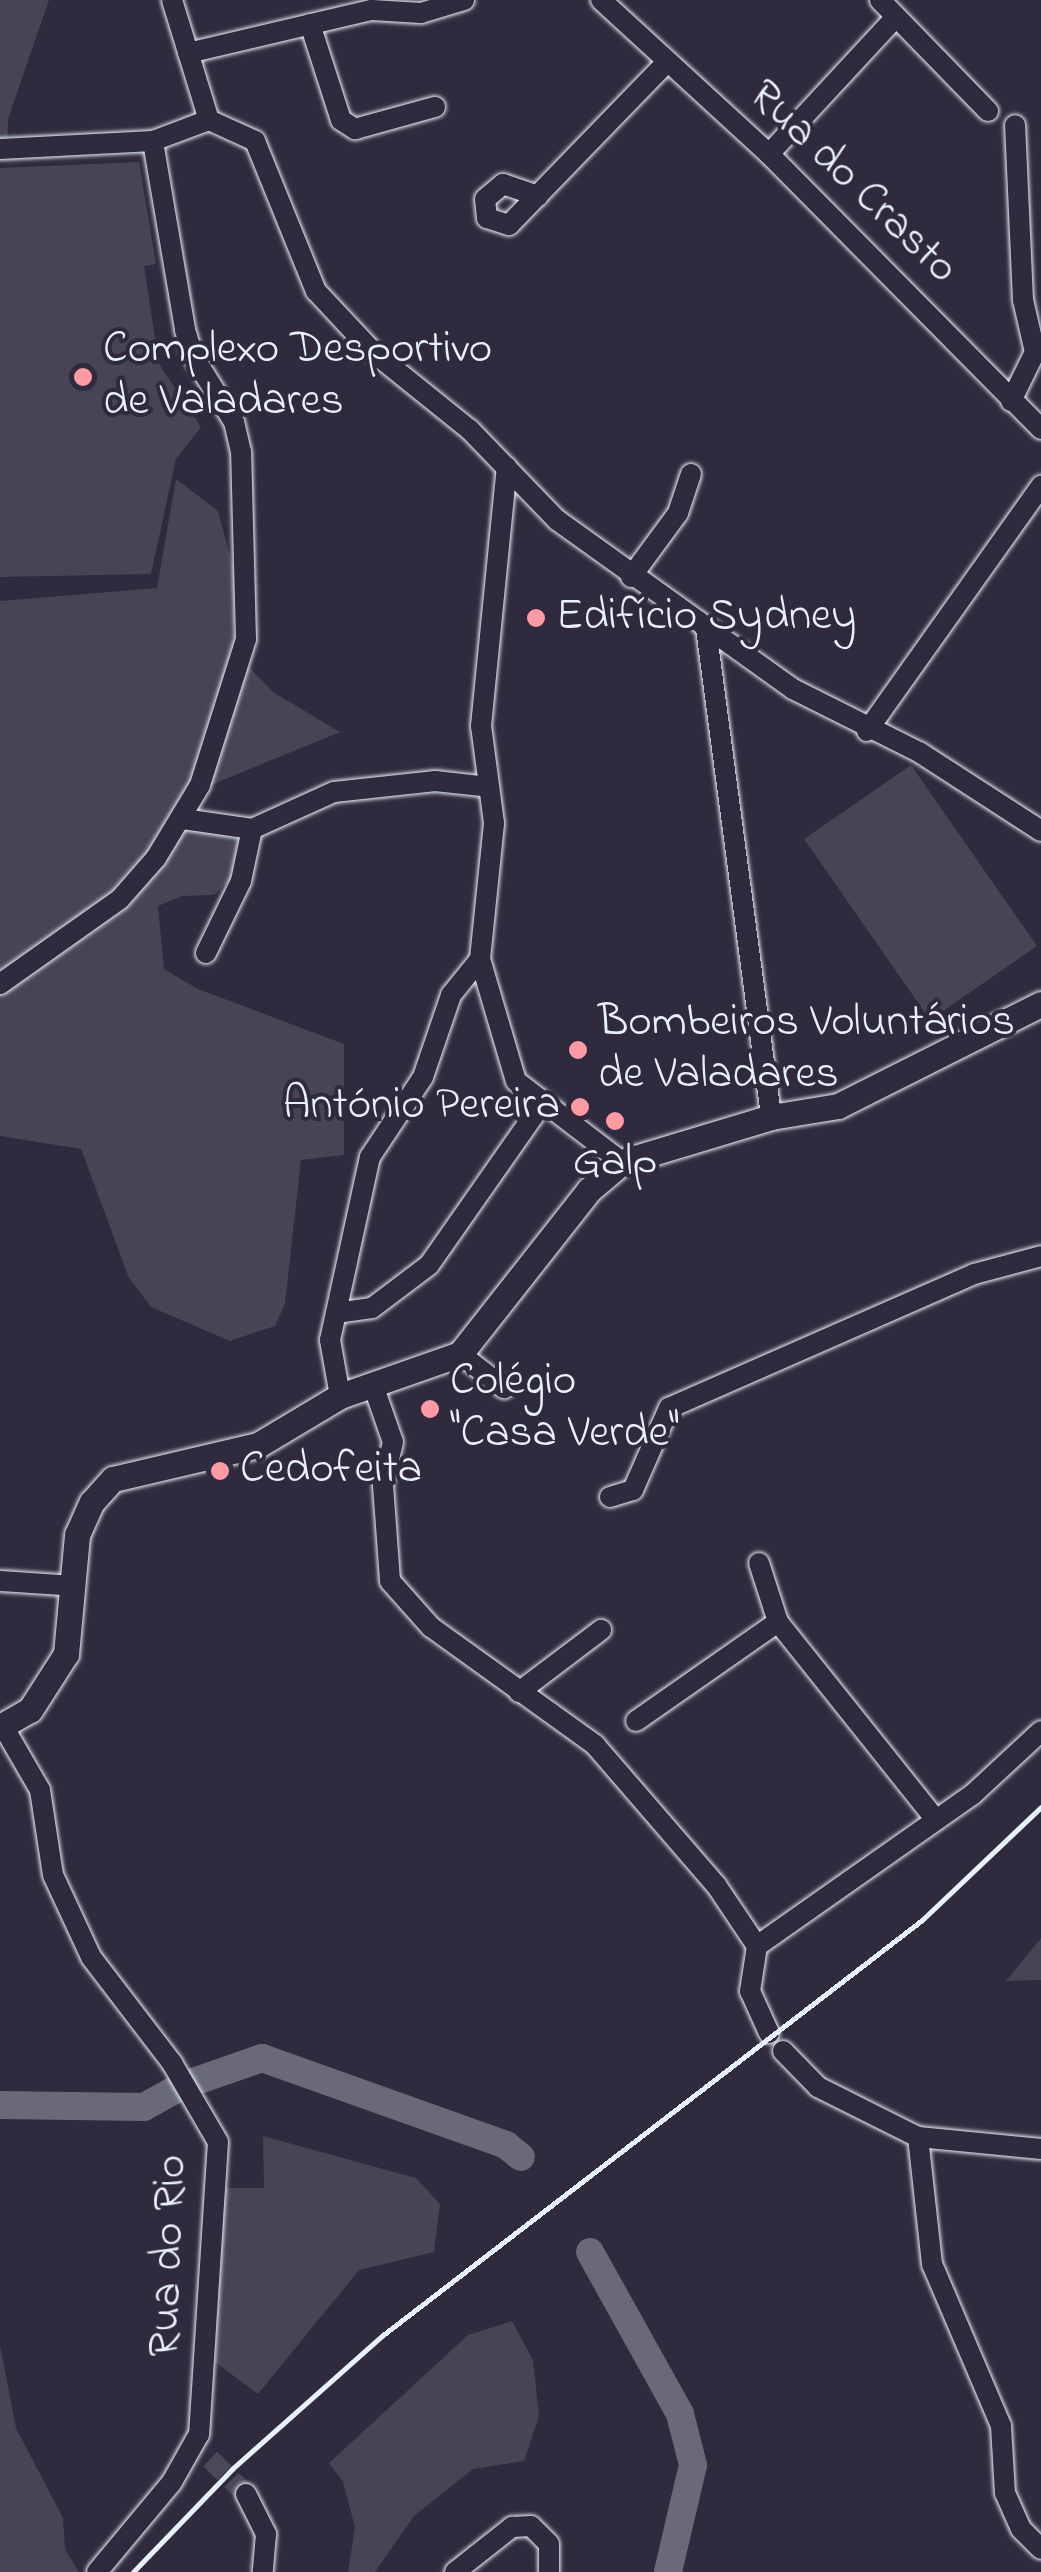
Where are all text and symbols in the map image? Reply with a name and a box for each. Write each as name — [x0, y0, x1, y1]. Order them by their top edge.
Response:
street label: Rua do Crasto — [736, 70, 968, 296]
place label: Complexo Desportivo de Valadares — [103, 324, 492, 430]
marker: Complexo Desportivo de Valadares — [72, 366, 94, 388]
place label: Edifício Sydney — [556, 591, 856, 645]
marker: Edifício Sydney — [525, 607, 547, 629]
place label: Bombeiros Voluntários de Valadares — [598, 997, 1015, 1103]
marker: Bombeiros Voluntários de Valadares — [567, 1039, 589, 1061]
place label: António Pereira — [283, 1080, 560, 1134]
marker: António Pereira — [569, 1096, 591, 1118]
marker: Galp — [604, 1110, 626, 1132]
place label: Galp — [573, 1137, 657, 1191]
place label: Colégio "Casa Verde" — [450, 1356, 679, 1462]
marker: Colégio "Casa Verde" — [419, 1398, 441, 1420]
place label: Cedofeita — [240, 1444, 422, 1498]
marker: Cedofeita — [209, 1460, 231, 1482]
street label: Rua do Rio — [139, 2154, 201, 2358]

